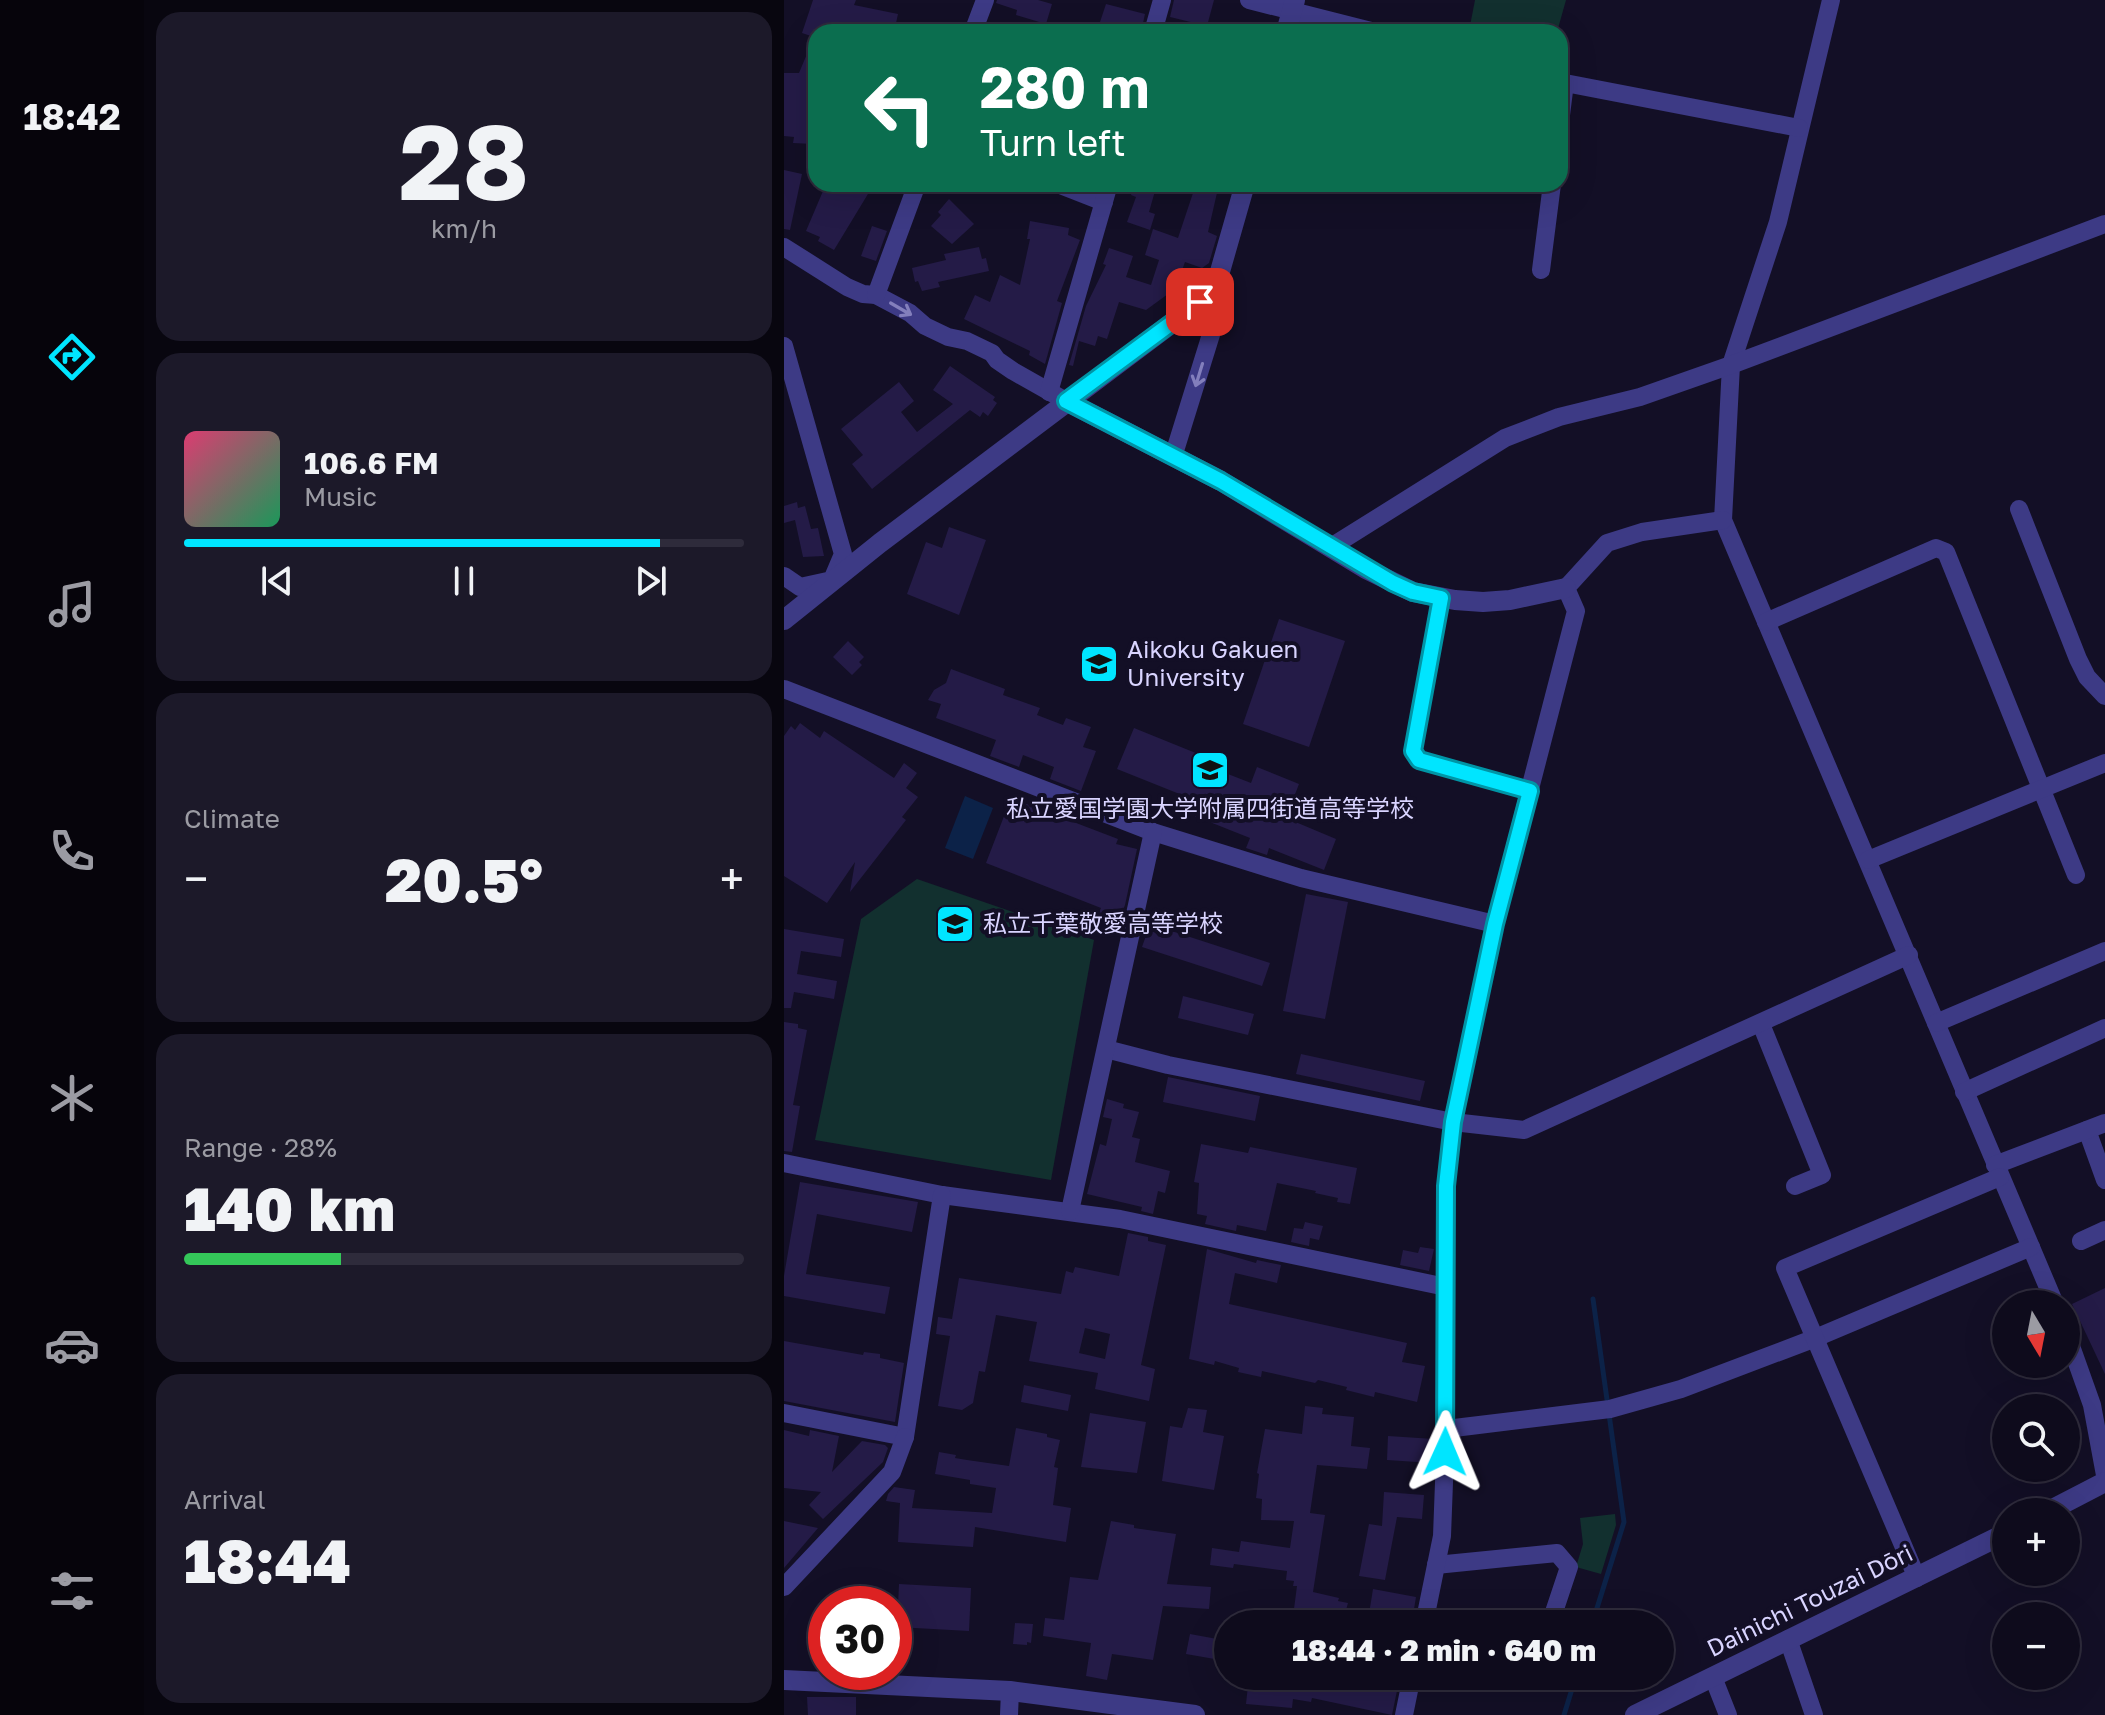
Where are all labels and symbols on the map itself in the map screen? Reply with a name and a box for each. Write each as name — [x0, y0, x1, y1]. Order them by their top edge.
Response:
pin — [1166, 268, 1234, 336]
one-way arrow — [889, 301, 912, 317]
one-way arrow — [1191, 361, 1206, 387]
place label: Aikoku Gakuen University — [1127, 634, 1298, 691]
school or university icon: Aikoku Gakuen University — [1078, 643, 1120, 685]
school or university icon: 私立愛国学園大学附属四街道高等学校 — [1189, 749, 1231, 791]
place label: 私立愛国学園大学附属四街道高等学校 — [1006, 793, 1414, 822]
school or university icon: 私立千葉敬愛高等学校 — [934, 903, 976, 945]
place label: 私立千葉敬愛高等学校 — [983, 908, 1223, 937]
north arrow — [1992, 1290, 2080, 1378]
position arrow — [1403, 1410, 1487, 1494]
street label: Dainichi Touzai Dōri — [1702, 1537, 1917, 1662]
speed limit sign: 30 — [808, 1586, 912, 1690]

